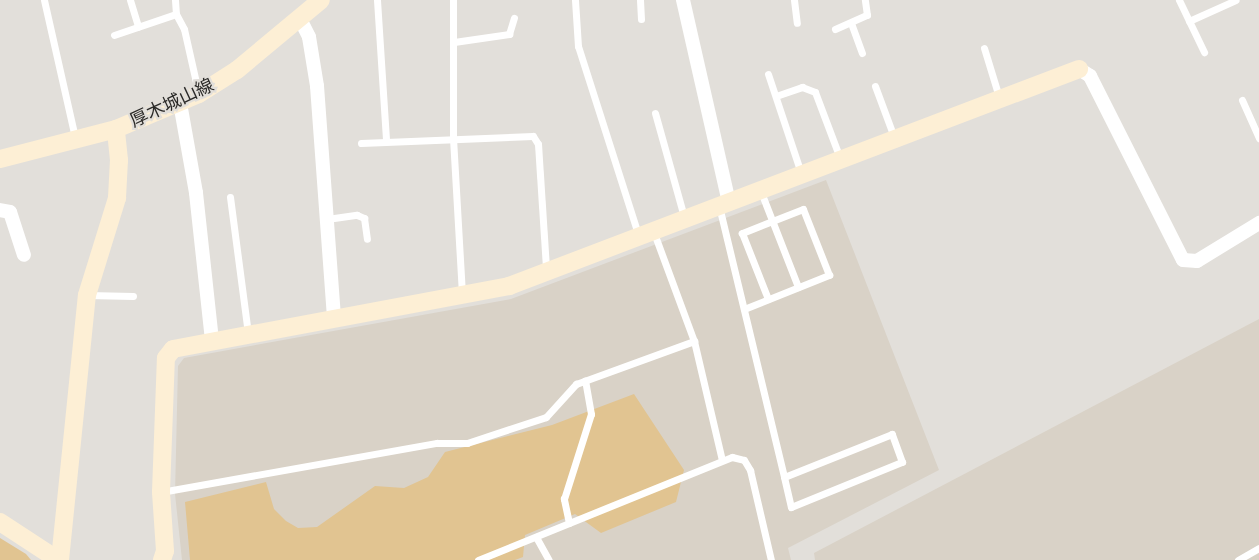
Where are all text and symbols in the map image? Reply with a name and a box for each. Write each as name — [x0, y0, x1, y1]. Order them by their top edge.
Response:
street label: 厚木城山線 — [127, 74, 217, 132]

